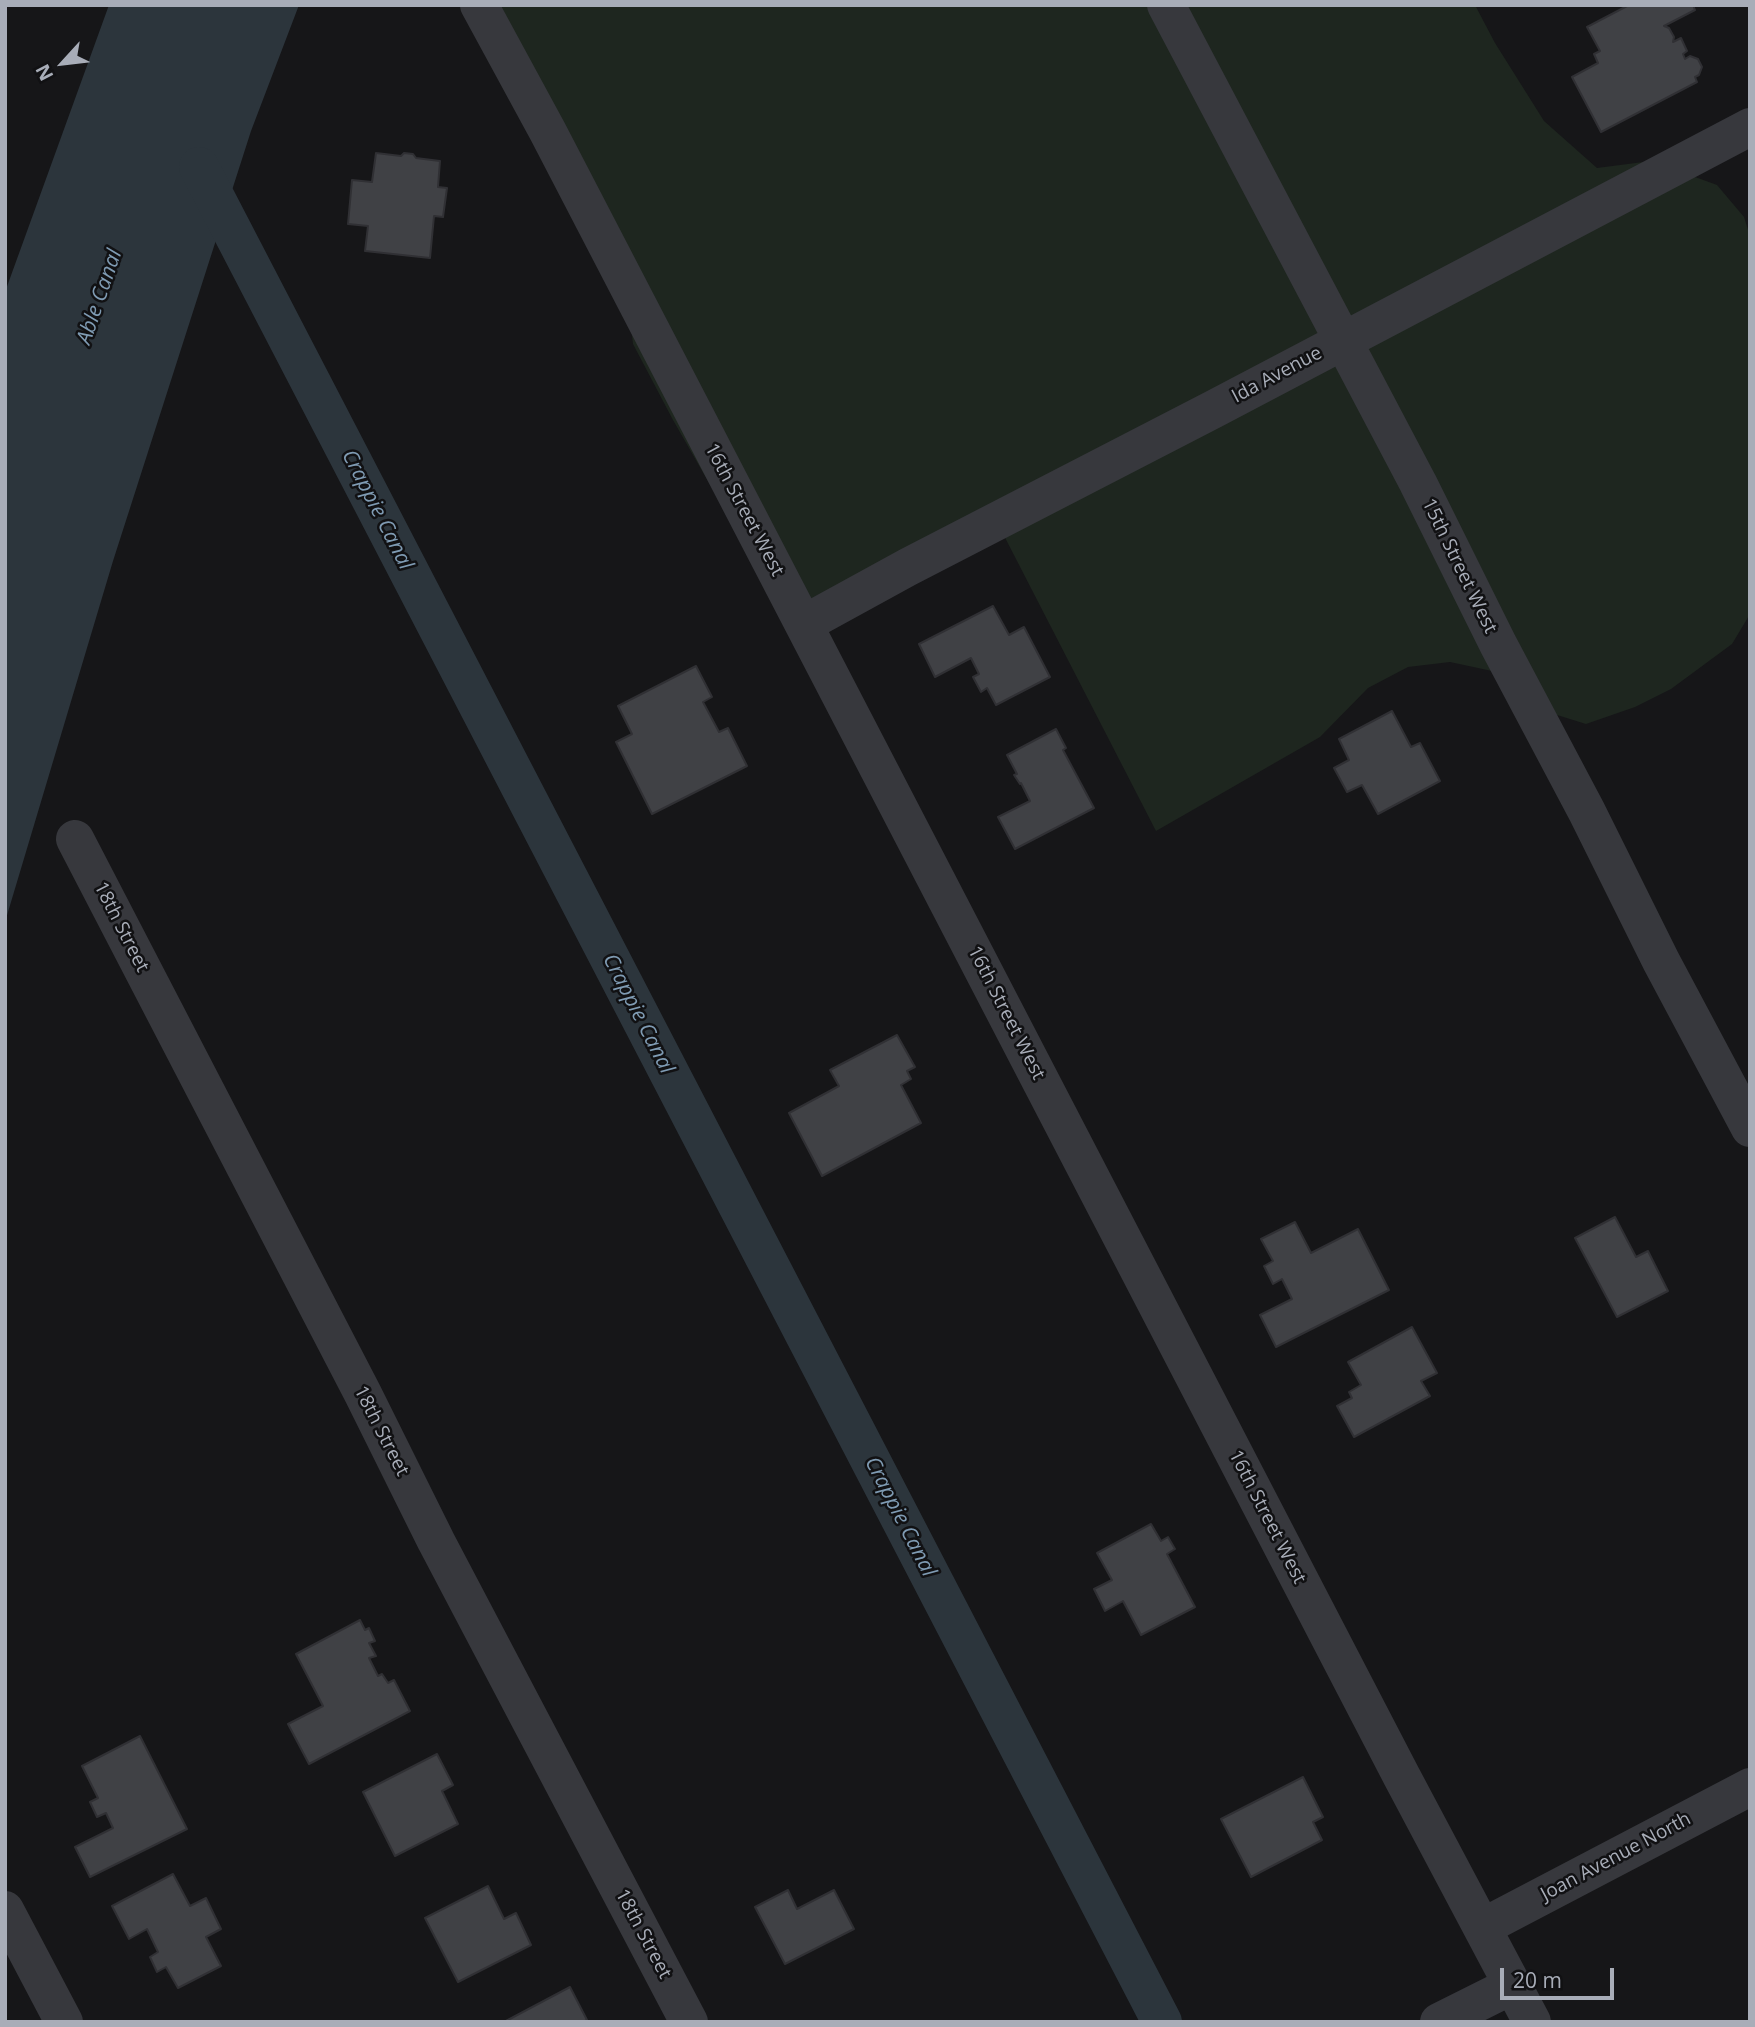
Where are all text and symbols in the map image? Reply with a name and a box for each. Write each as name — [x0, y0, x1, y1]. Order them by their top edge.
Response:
north arrow — [28, 28, 98, 98]
text: N — [29, 60, 59, 85]
water label: Able Canal — [72, 246, 128, 348]
street label: Ida Avenue — [1228, 342, 1326, 408]
street label: 16th Street West — [699, 440, 789, 580]
water label: Crappie Canal — [336, 446, 418, 574]
street label: 15th Street West — [1417, 495, 1501, 637]
street label: 18th Street — [89, 878, 153, 976]
street label: 16th Street West — [962, 942, 1050, 1084]
water label: Crappie Canal — [597, 950, 679, 1078]
street label: 18th Street — [349, 1382, 413, 1480]
street label: 16th Street West — [1223, 1446, 1311, 1588]
water label: Crappie Canal — [859, 1453, 941, 1581]
street label: Joan Avenue North — [1537, 1808, 1695, 1906]
street label: 18th Street — [610, 1885, 676, 1983]
scale bar — [1503, 1954, 1617, 1998]
text: 20 m — [1513, 1966, 1562, 1994]

